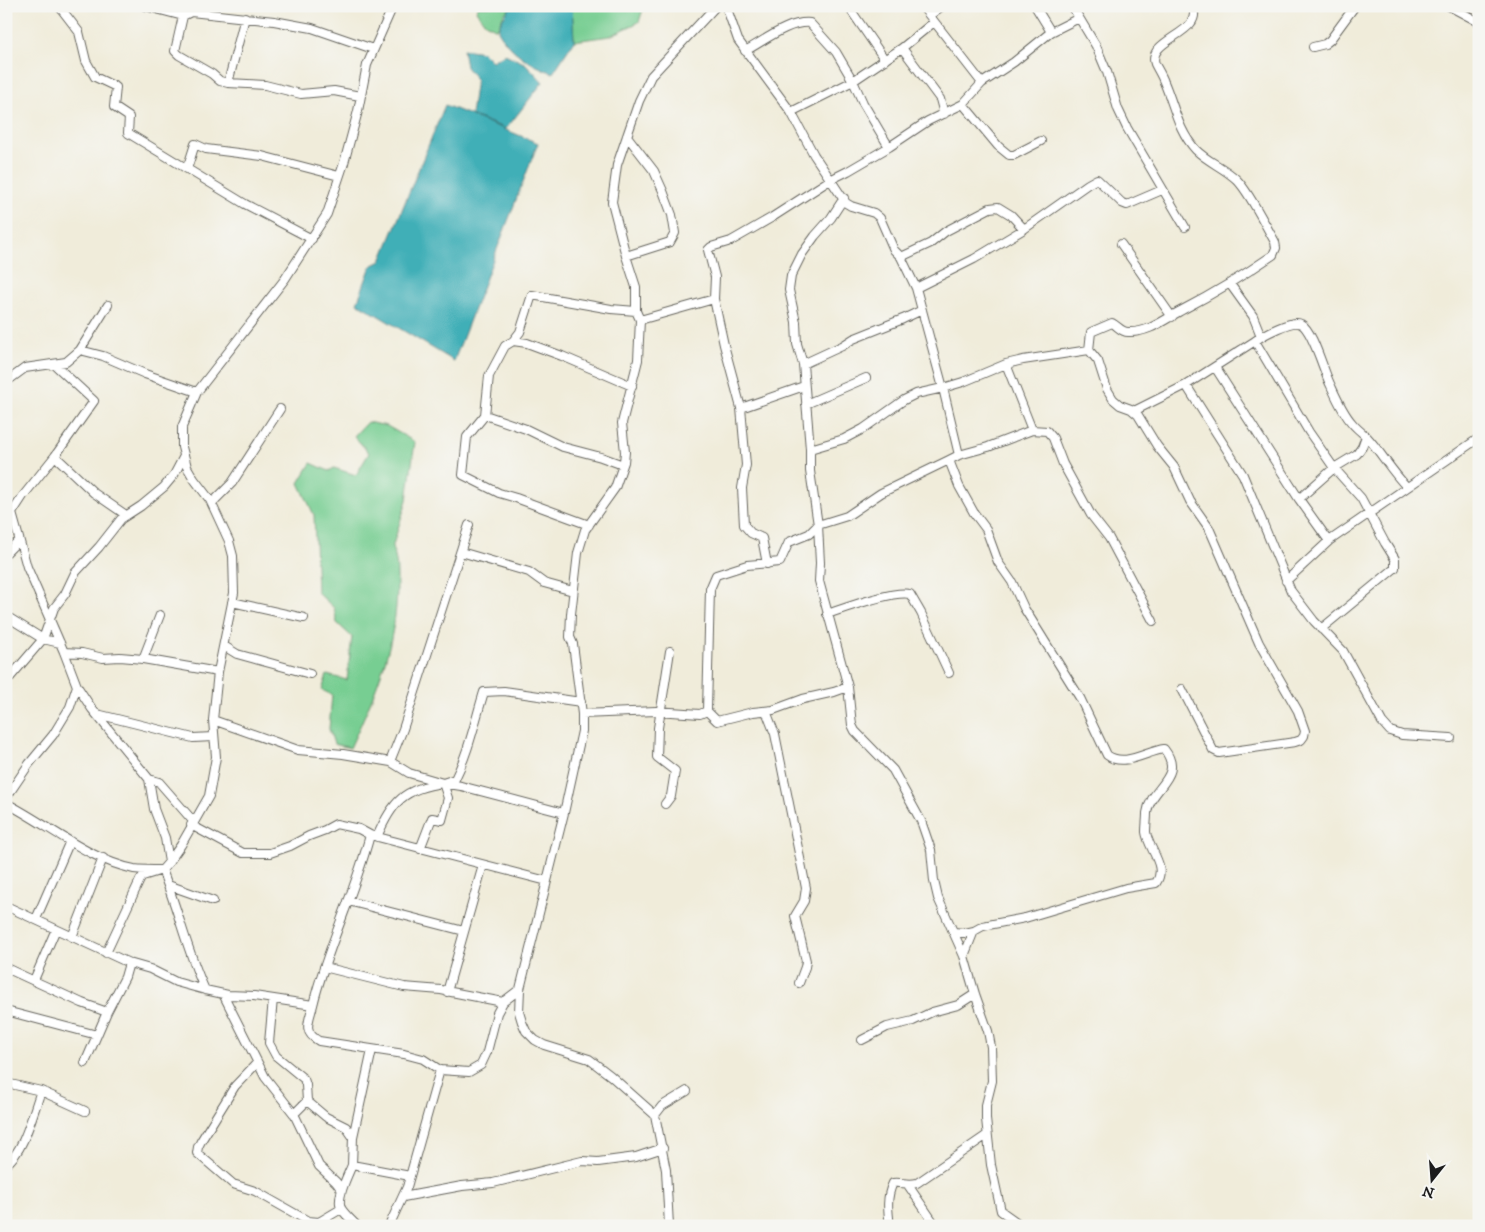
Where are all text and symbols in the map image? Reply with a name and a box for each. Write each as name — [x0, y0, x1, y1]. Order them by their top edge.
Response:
north arrow — [1408, 1154, 1458, 1204]
text: N — [1420, 1181, 1437, 1202]

